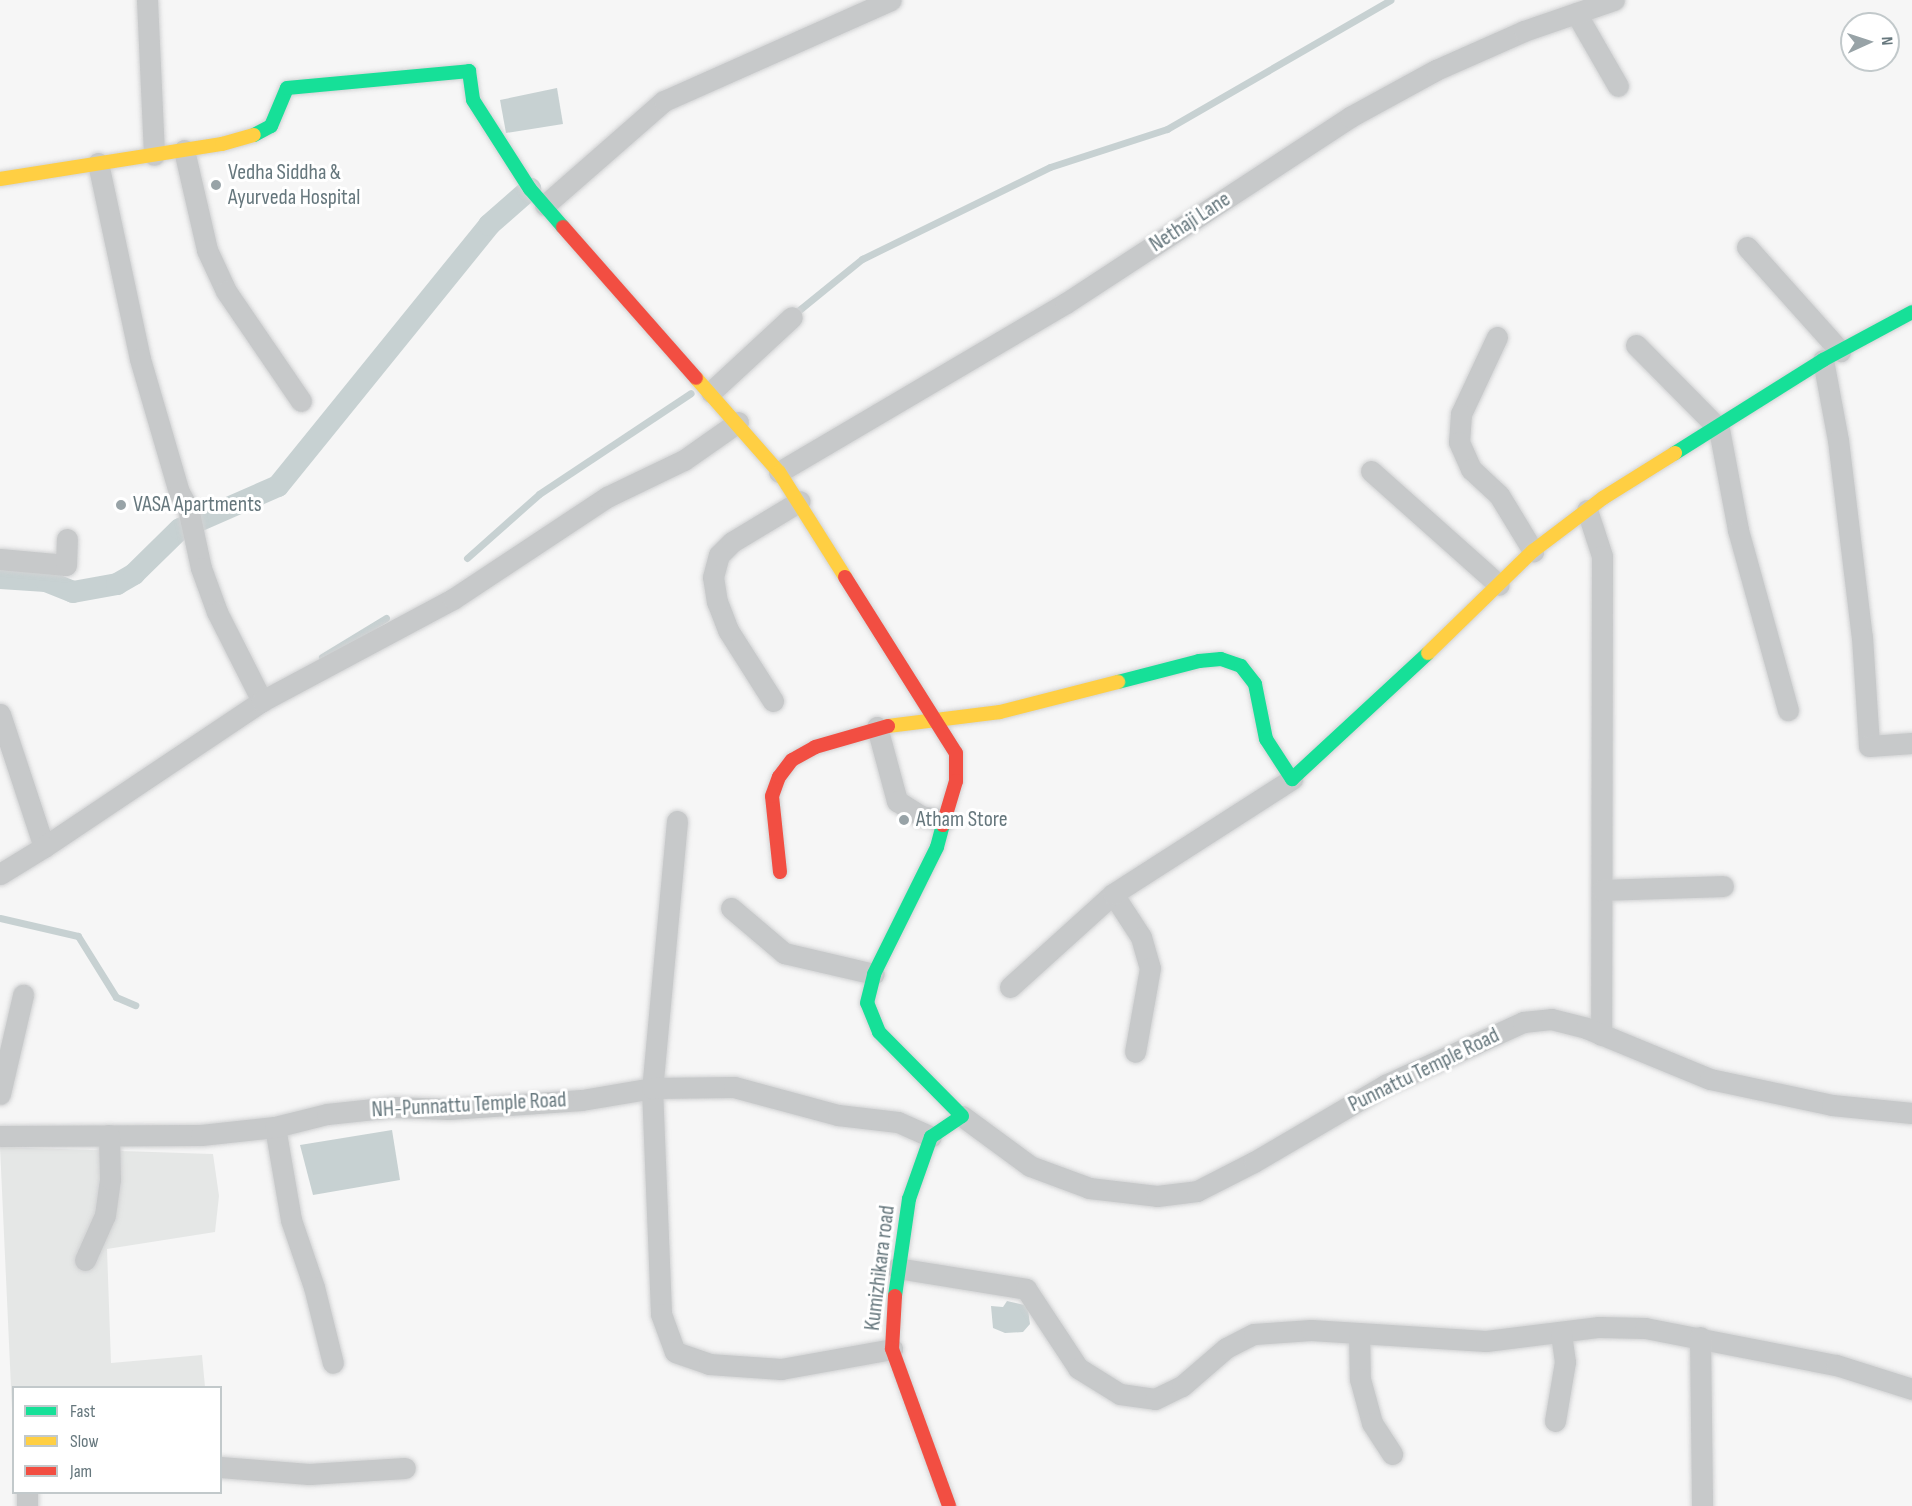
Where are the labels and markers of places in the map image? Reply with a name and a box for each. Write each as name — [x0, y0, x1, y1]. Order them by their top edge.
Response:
place label: Vedha Siddha & Ayurveda Hospital — [228, 159, 360, 210]
marker: Vedha Siddha & Ayurveda Hospital — [209, 178, 223, 192]
place label: VASA Apartments — [133, 492, 262, 518]
marker: VASA Apartments — [114, 498, 128, 512]
place label: Atham Store — [916, 807, 1008, 833]
marker: Atham Store — [897, 813, 911, 827]

